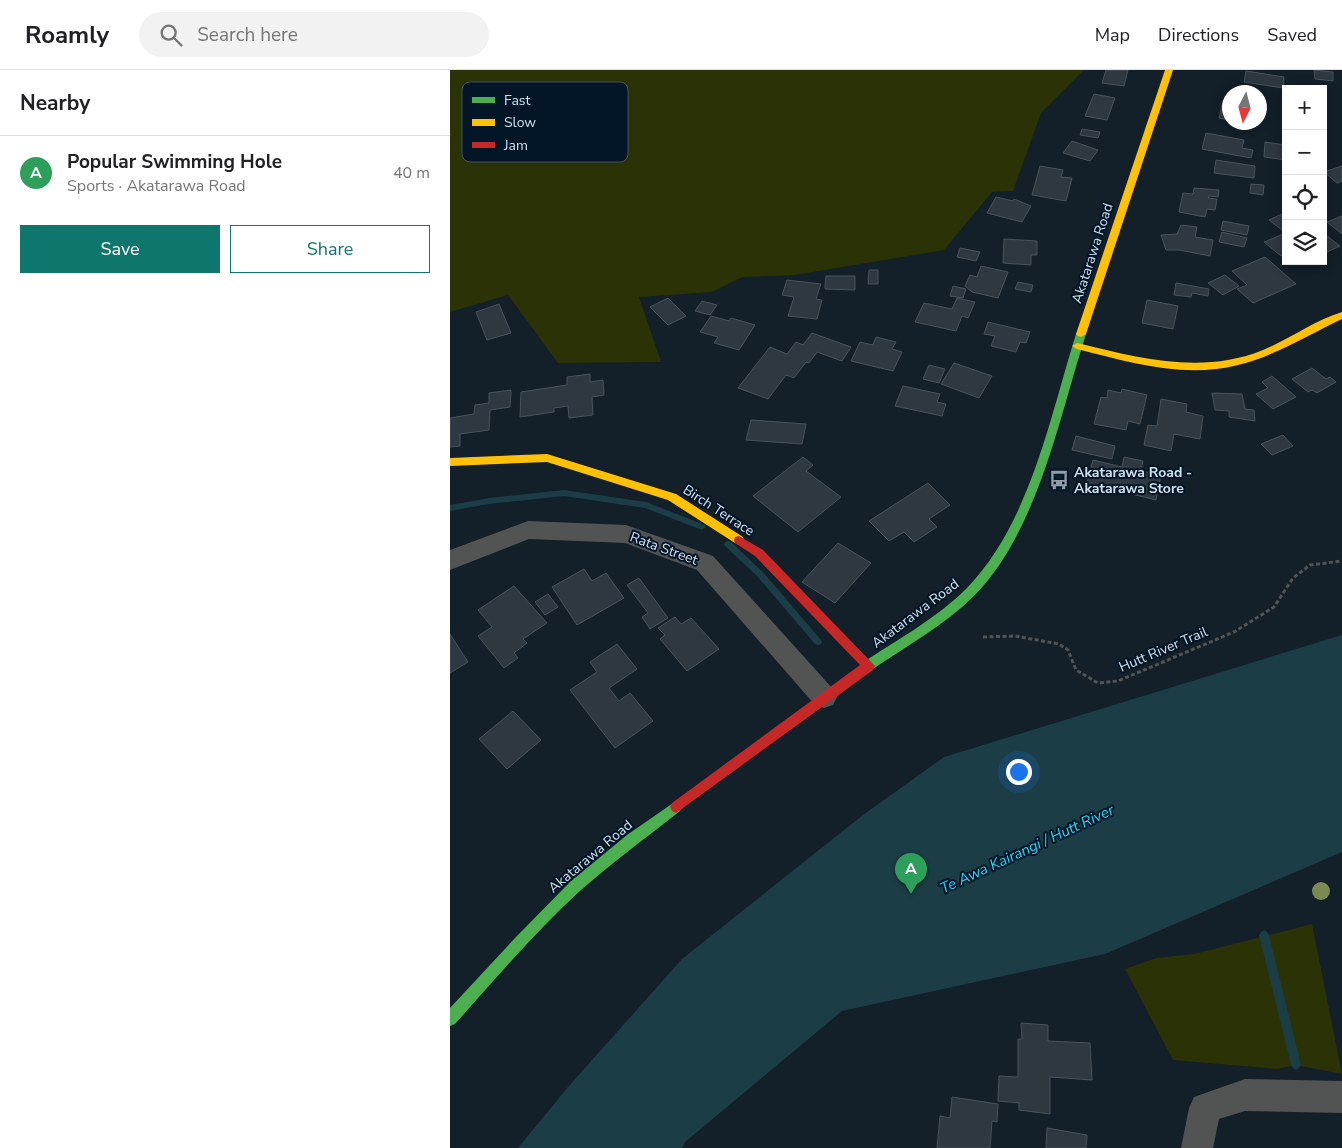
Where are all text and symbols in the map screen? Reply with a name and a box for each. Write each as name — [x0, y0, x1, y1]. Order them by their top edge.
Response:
search box — [139, 12, 489, 57]
text: Roamly — [25, 19, 109, 51]
icon: search — [157, 21, 185, 49]
text: Search here — [197, 22, 298, 48]
text: Map — [1095, 23, 1130, 47]
text: Directions — [1158, 23, 1239, 47]
text: Saved — [1267, 23, 1317, 47]
legend — [462, 82, 628, 162]
north arrow — [1222, 85, 1267, 130]
map controls — [1282, 85, 1327, 265]
button: + — [1282, 85, 1327, 130]
text: Nearby — [20, 89, 90, 117]
text: Fast — [504, 91, 530, 110]
text: Slow — [504, 113, 536, 132]
button: − — [1282, 130, 1327, 175]
text: Jam — [503, 136, 528, 155]
text: Popular Swimming Hole — [67, 149, 282, 175]
text: A — [30, 162, 42, 184]
text: 40 m — [393, 162, 430, 184]
text: Sports · Akatarawa Road — [67, 175, 246, 197]
button: locate — [1282, 175, 1327, 220]
street label: Akatarawa Road — [1067, 201, 1118, 306]
button: layers — [1282, 220, 1327, 265]
button: Save — [20, 225, 220, 273]
button: Share — [230, 225, 430, 273]
place label: Akatarawa Road - Akatarawa Store — [1074, 463, 1192, 498]
bus stop icon: Akatarawa Road - Akatarawa Store — [1048, 469, 1070, 491]
street label: Birch Terrace — [679, 480, 758, 541]
street label: Rata Street — [627, 527, 700, 570]
street label: Akatarawa Road — [868, 574, 963, 652]
street label: Hutt River Trail — [1116, 622, 1211, 677]
your location — [1006, 759, 1032, 785]
water label: Te Awa Kairangi / Hutt River — [937, 800, 1118, 898]
street label: Akatarawa Road — [544, 816, 636, 897]
pin: A — [895, 853, 927, 894]

